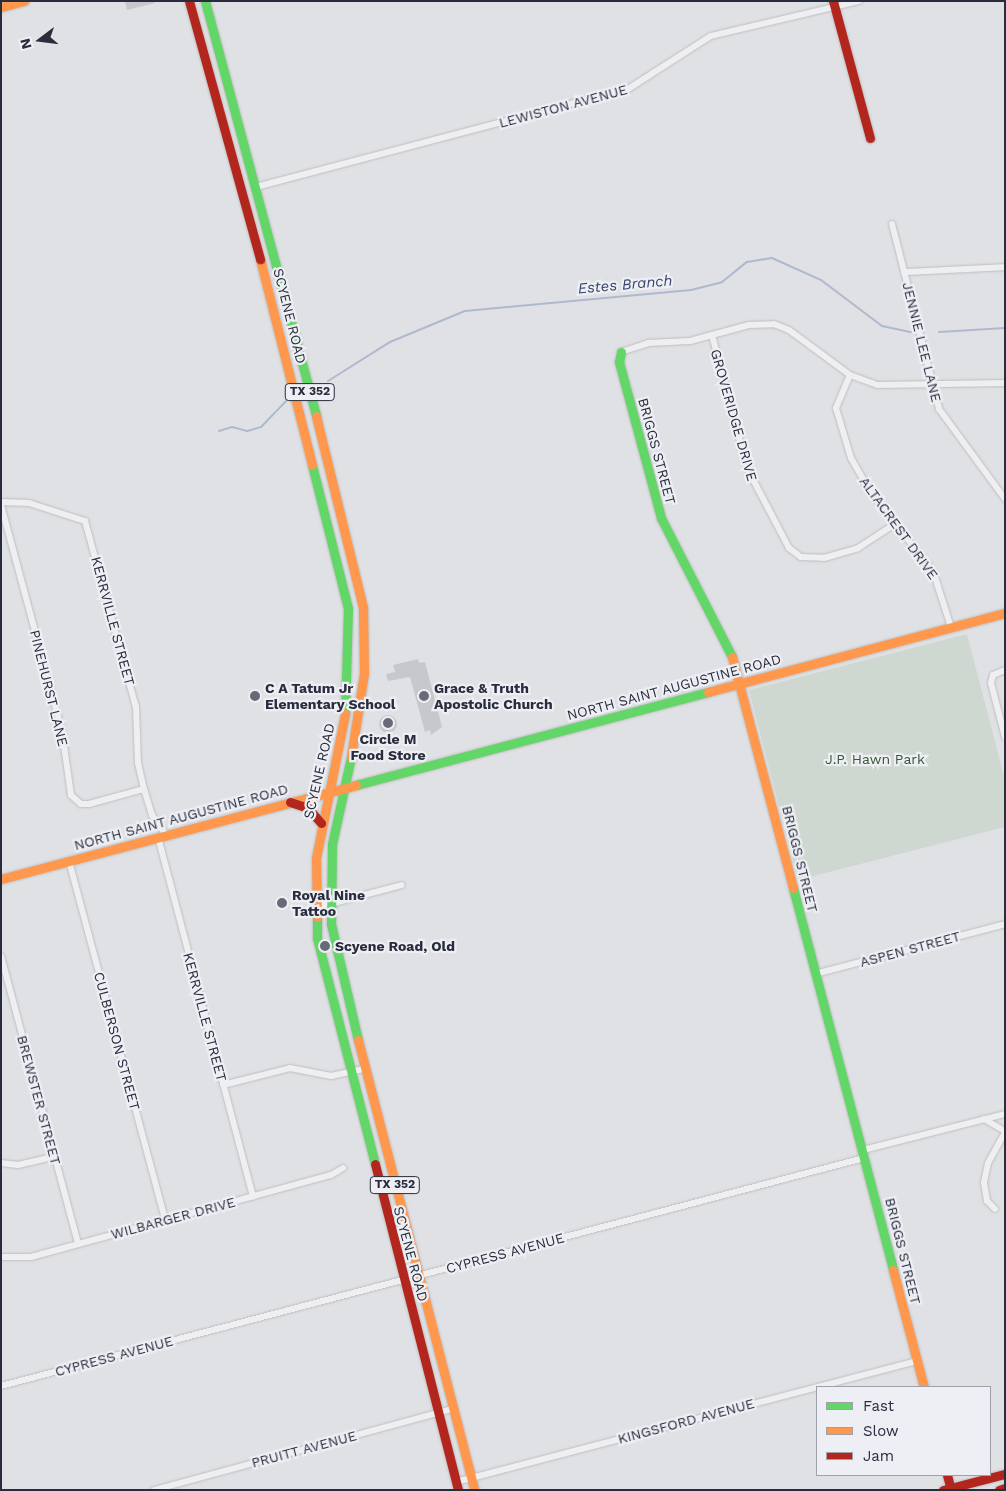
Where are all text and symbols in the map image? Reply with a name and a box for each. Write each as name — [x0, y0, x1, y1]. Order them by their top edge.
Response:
north arrow — [15, 15, 65, 65]
text: N — [16, 37, 35, 51]
street label: LEWISTON AVENUE — [497, 81, 629, 131]
street label: SCYENE ROAD — [270, 266, 310, 366]
water label: Estes Branch — [577, 272, 673, 298]
street label: JENNIE LEE LANE — [899, 280, 945, 404]
street label: GROVERIDGE DRIVE — [707, 347, 761, 483]
road number: TX 352 — [284, 382, 336, 402]
street label: BRIGGS STREET — [635, 396, 679, 506]
street label: ALTACREST DRIVE — [856, 473, 942, 583]
street label: KERRVILLE STREET — [88, 555, 138, 687]
street label: PINEHURST LANE — [26, 628, 72, 748]
street label: NORTH SAINT AUGUSTINE ROAD — [565, 650, 783, 724]
place label: C A Tatum Jr Elementary School — [265, 680, 396, 712]
place label: Grace & Truth Apostolic Church — [434, 680, 553, 712]
marker: C A Tatum Jr Elementary School — [249, 690, 261, 702]
marker: Grace & Truth Apostolic Church — [418, 690, 430, 702]
marker: Circle M Food Store — [382, 717, 394, 729]
street label: SCYENE ROAD — [300, 721, 338, 821]
place label: Circle M Food Store — [351, 731, 425, 764]
park label: J.P. Hawn Park — [825, 751, 925, 767]
street label: NORTH SAINT AUGUSTINE ROAD — [72, 780, 290, 854]
street label: BRIGGS STREET — [779, 804, 821, 914]
place label: Royal Nine Tattoo — [292, 887, 365, 920]
marker: Royal Nine Tattoo — [276, 897, 288, 909]
street label: ASPEN STREET — [858, 928, 962, 970]
place label: Scyene Road, Old — [335, 938, 455, 954]
marker: Scyene Road, Old — [319, 940, 331, 952]
street label: KERRVILLE STREET — [180, 951, 230, 1083]
street label: CULBERSON STREET — [90, 970, 144, 1112]
street label: BREWSTER STREET — [14, 1033, 64, 1167]
road number: TX 352 — [369, 1176, 421, 1194]
street label: WILBARGER DRIVE — [109, 1193, 237, 1243]
street label: BRIGGS STREET — [882, 1196, 924, 1306]
street label: SCYENE ROAD — [390, 1205, 432, 1303]
street label: CYPRESS AVENUE — [444, 1229, 566, 1277]
street label: CYPRESS AVENUE — [53, 1332, 175, 1380]
legend — [816, 1386, 991, 1476]
street label: KINGSFORD AVENUE — [616, 1395, 756, 1447]
text: Fast — [863, 1397, 894, 1415]
text: Slow — [863, 1422, 899, 1440]
street label: PRUITT AVENUE — [249, 1427, 359, 1471]
text: Jam — [863, 1447, 894, 1465]

